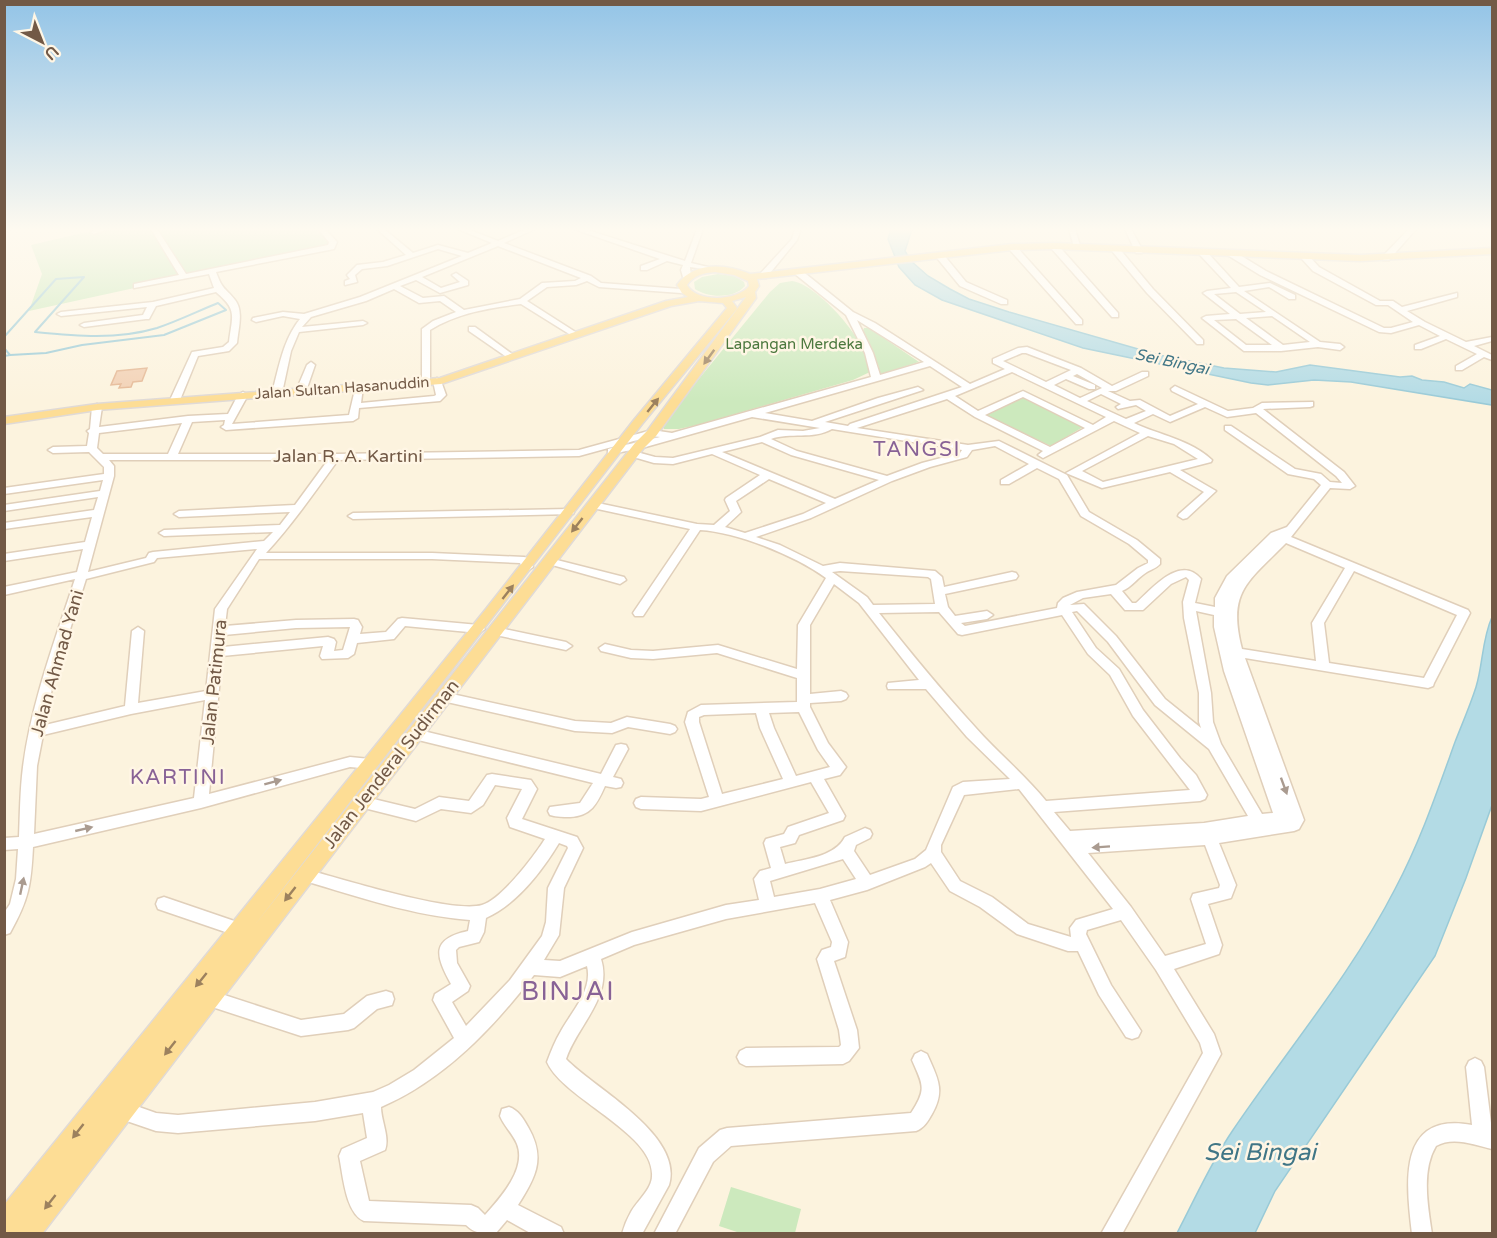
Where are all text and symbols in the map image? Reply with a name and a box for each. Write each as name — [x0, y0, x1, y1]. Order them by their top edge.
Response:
north arrow — [12, 12, 72, 72]
text: U — [40, 41, 63, 64]
park label: Lapangan Merdeka — [725, 335, 863, 353]
water label: Sei Bingai — [1133, 344, 1213, 380]
one-way arrow — [703, 349, 715, 364]
street label: Jalan Sultan Hasanuddin — [254, 373, 430, 403]
one-way arrow — [646, 397, 659, 413]
district label: TANGSI — [873, 437, 961, 462]
street label: Jalan R. A. Kartini — [273, 445, 423, 467]
one-way arrow — [571, 517, 584, 533]
one-way arrow — [501, 584, 513, 599]
street label: Jalan Ahmad Yani — [26, 587, 88, 739]
street label: Jalan Patimura — [196, 618, 232, 746]
street label: Jalan Jenderal Sudirman — [318, 675, 464, 853]
district label: KARTINI — [130, 765, 226, 790]
one-way arrow — [264, 777, 282, 786]
one-way arrow — [1279, 777, 1289, 795]
one-way arrow — [75, 823, 93, 833]
one-way arrow — [1091, 842, 1110, 851]
one-way arrow — [17, 877, 27, 896]
one-way arrow — [284, 887, 296, 902]
one-way arrow — [194, 972, 207, 988]
district label: BINJAI — [521, 976, 615, 1007]
one-way arrow — [163, 1040, 176, 1056]
one-way arrow — [73, 1124, 85, 1139]
water label: Sei Bingai — [1204, 1138, 1319, 1167]
one-way arrow — [44, 1194, 56, 1210]

